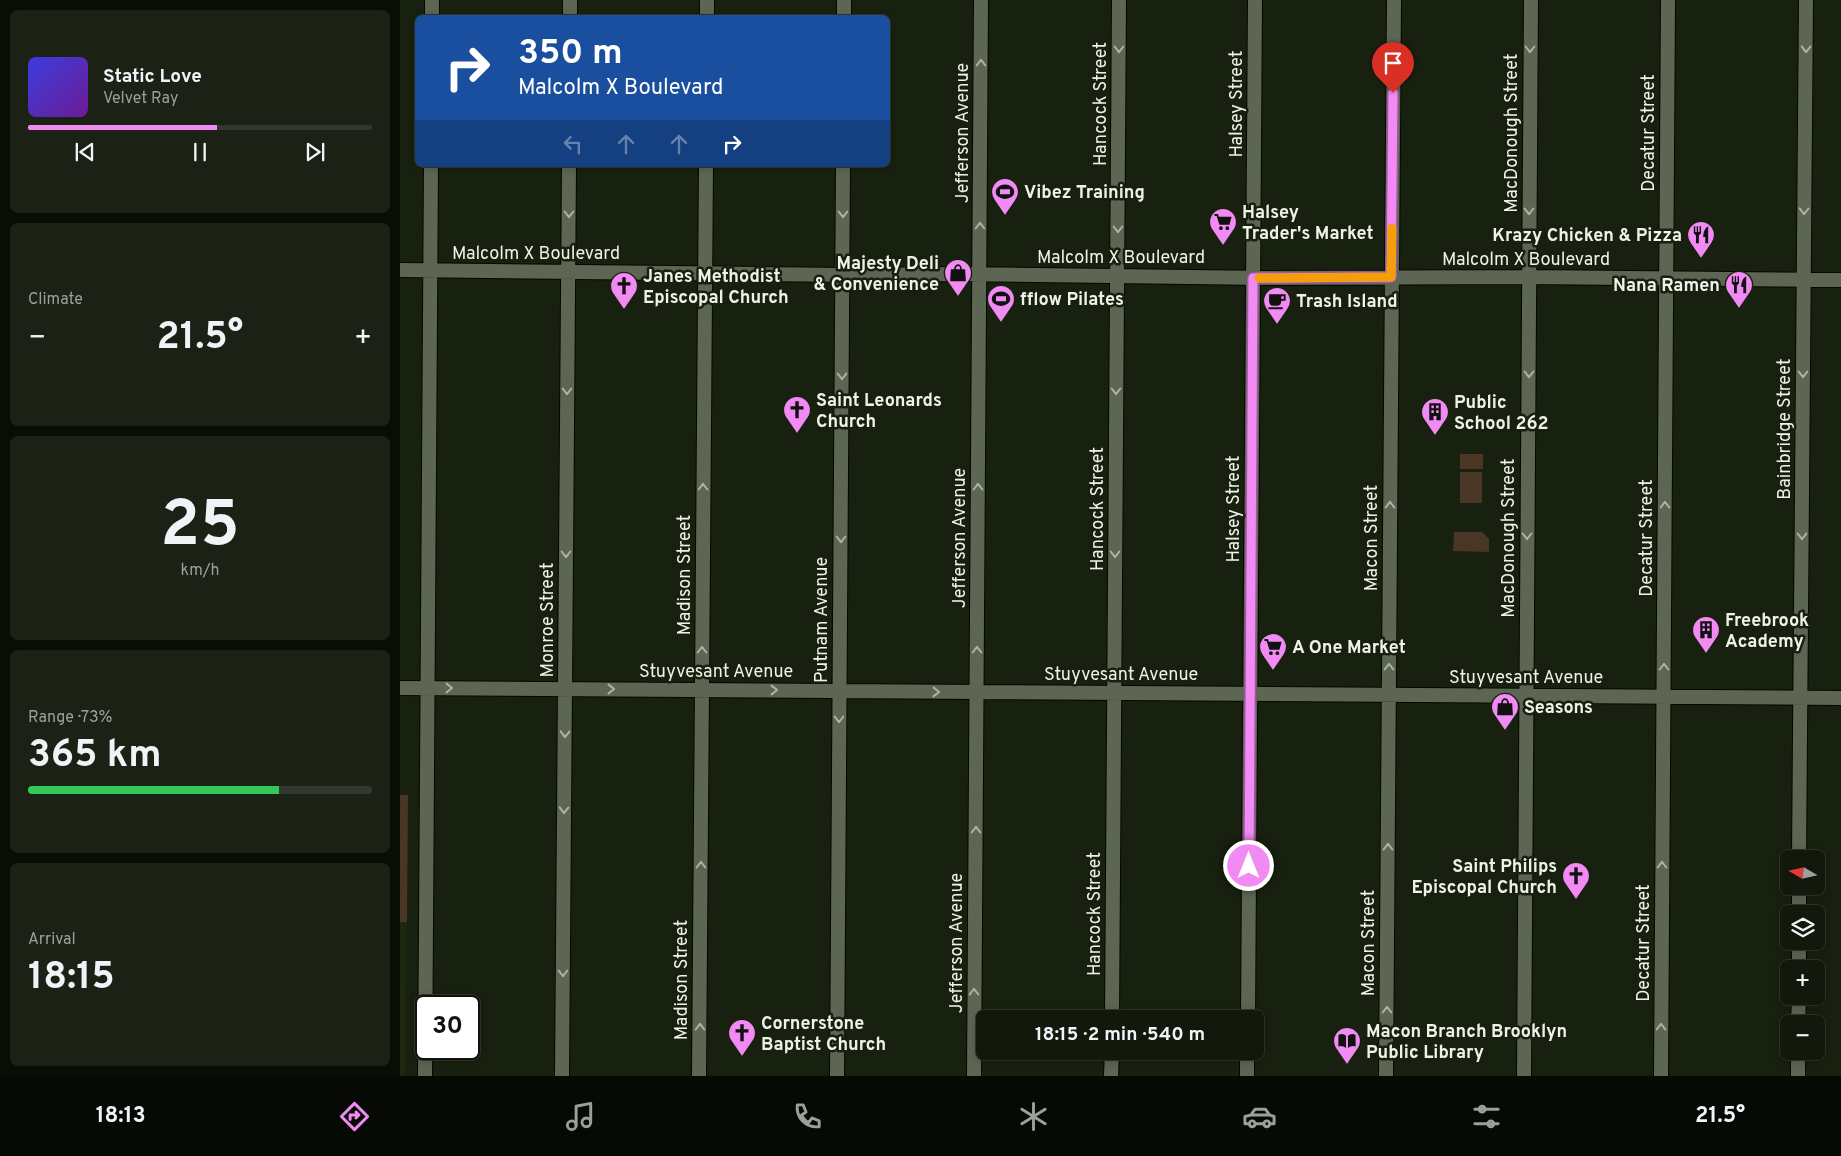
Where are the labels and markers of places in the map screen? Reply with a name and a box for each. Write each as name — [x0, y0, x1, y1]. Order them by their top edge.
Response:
pin — [1372, 42, 1414, 93]
sports icon: Vibez Training — [990, 177, 1020, 216]
place label: Vibez Training — [1024, 182, 1145, 205]
place label: Halsey Trader's Market — [1242, 202, 1374, 246]
supermarket icon: Halsey Trader's Market — [1208, 207, 1238, 246]
restaurant icon: Krazy Chicken & Pizza — [1686, 220, 1716, 259]
place label: Krazy Chicken & Pizza — [1492, 225, 1682, 248]
place label: Majesty Deli & Convenience — [814, 253, 939, 297]
shop icon: Majesty Deli & Convenience — [943, 258, 973, 297]
place label: Janes Methodist Episcopal Church — [643, 266, 789, 310]
restaurant icon: Nana Ramen — [1724, 270, 1754, 309]
church icon: Janes Methodist Episcopal Church — [609, 271, 639, 310]
place label: Nana Ramen — [1613, 275, 1720, 298]
sports icon: fflow Pilates — [986, 284, 1016, 323]
cafe icon: Trash Island — [1262, 286, 1292, 325]
place label: fflow Pilates — [1020, 289, 1124, 312]
place label: Trash Island — [1296, 291, 1398, 314]
place label: Saint Leonards Church — [816, 390, 942, 434]
place label: Public School 262 — [1454, 392, 1549, 436]
church icon: Saint Leonards Church — [782, 395, 812, 434]
building icon: Public School 262 — [1420, 397, 1450, 436]
place label: Freebrook Academy — [1725, 610, 1809, 654]
building icon: Freebrook Academy — [1691, 615, 1721, 654]
supermarket icon: A One Market — [1258, 632, 1288, 671]
place label: A One Market — [1292, 637, 1406, 660]
shop icon: Seasons — [1490, 692, 1520, 731]
place label: Seasons — [1524, 697, 1593, 720]
place label: Saint Philips Episcopal Church — [1411, 856, 1557, 900]
church icon: Saint Philips Episcopal Church — [1561, 861, 1591, 900]
place label: Cornerstone Baptist Church — [761, 1013, 886, 1057]
church icon: Cornerstone Baptist Church — [727, 1018, 757, 1057]
place label: Macon Branch Brooklyn Public Library — [1366, 1021, 1567, 1065]
library icon: Macon Branch Brooklyn Public Library — [1332, 1026, 1362, 1065]

